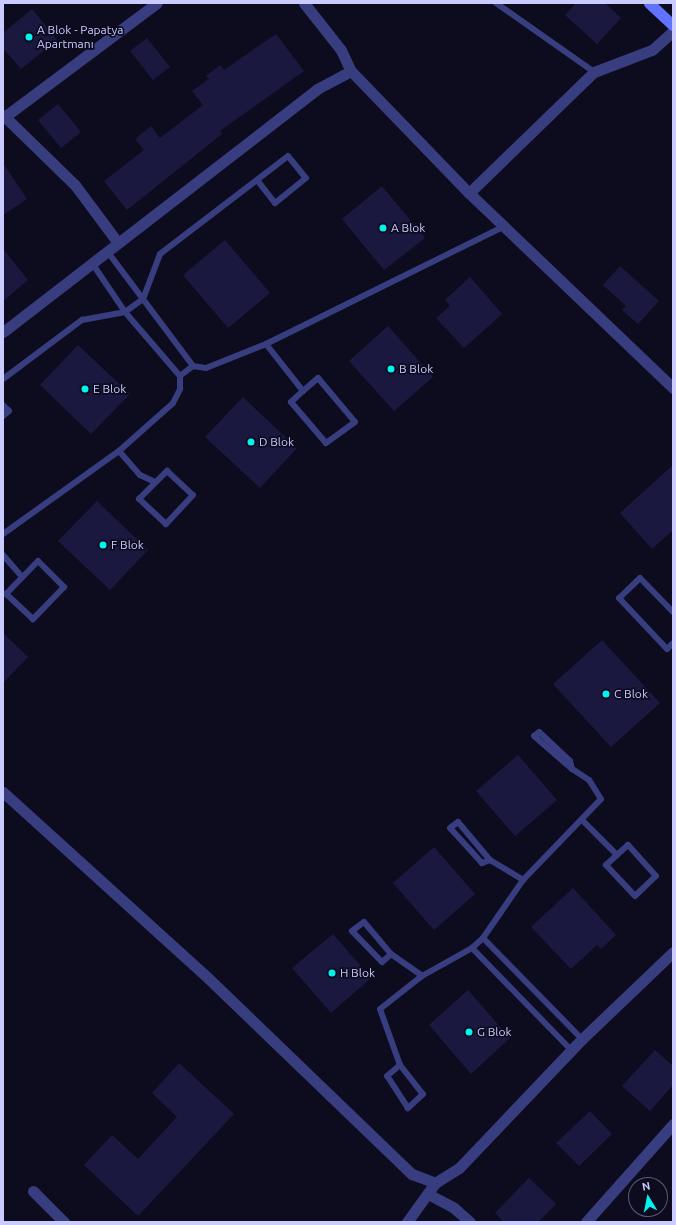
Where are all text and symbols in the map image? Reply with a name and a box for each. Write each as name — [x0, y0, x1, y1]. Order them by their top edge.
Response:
place label: A Blok - Papatya Apartmanı — [37, 23, 123, 51]
marker: A Blok - Papatya Apartmanı — [24, 32, 34, 42]
place label: A Blok — [391, 221, 425, 235]
marker: A Blok — [378, 223, 388, 233]
place label: B Blok — [399, 362, 433, 376]
marker: B Blok — [386, 364, 396, 374]
place label: E Blok — [93, 382, 126, 396]
marker: E Blok — [80, 384, 90, 394]
place label: D Blok — [259, 435, 294, 449]
marker: D Blok — [246, 437, 256, 447]
place label: F Blok — [111, 538, 144, 552]
marker: F Blok — [98, 540, 108, 550]
place label: C Blok — [614, 687, 648, 701]
marker: C Blok — [601, 689, 611, 699]
place label: H Blok — [340, 966, 375, 980]
marker: H Blok — [327, 968, 337, 978]
place label: G Blok — [477, 1025, 512, 1039]
marker: G Blok — [464, 1027, 474, 1037]
north arrow — [628, 1177, 668, 1217]
text: N — [641, 1180, 651, 1193]

